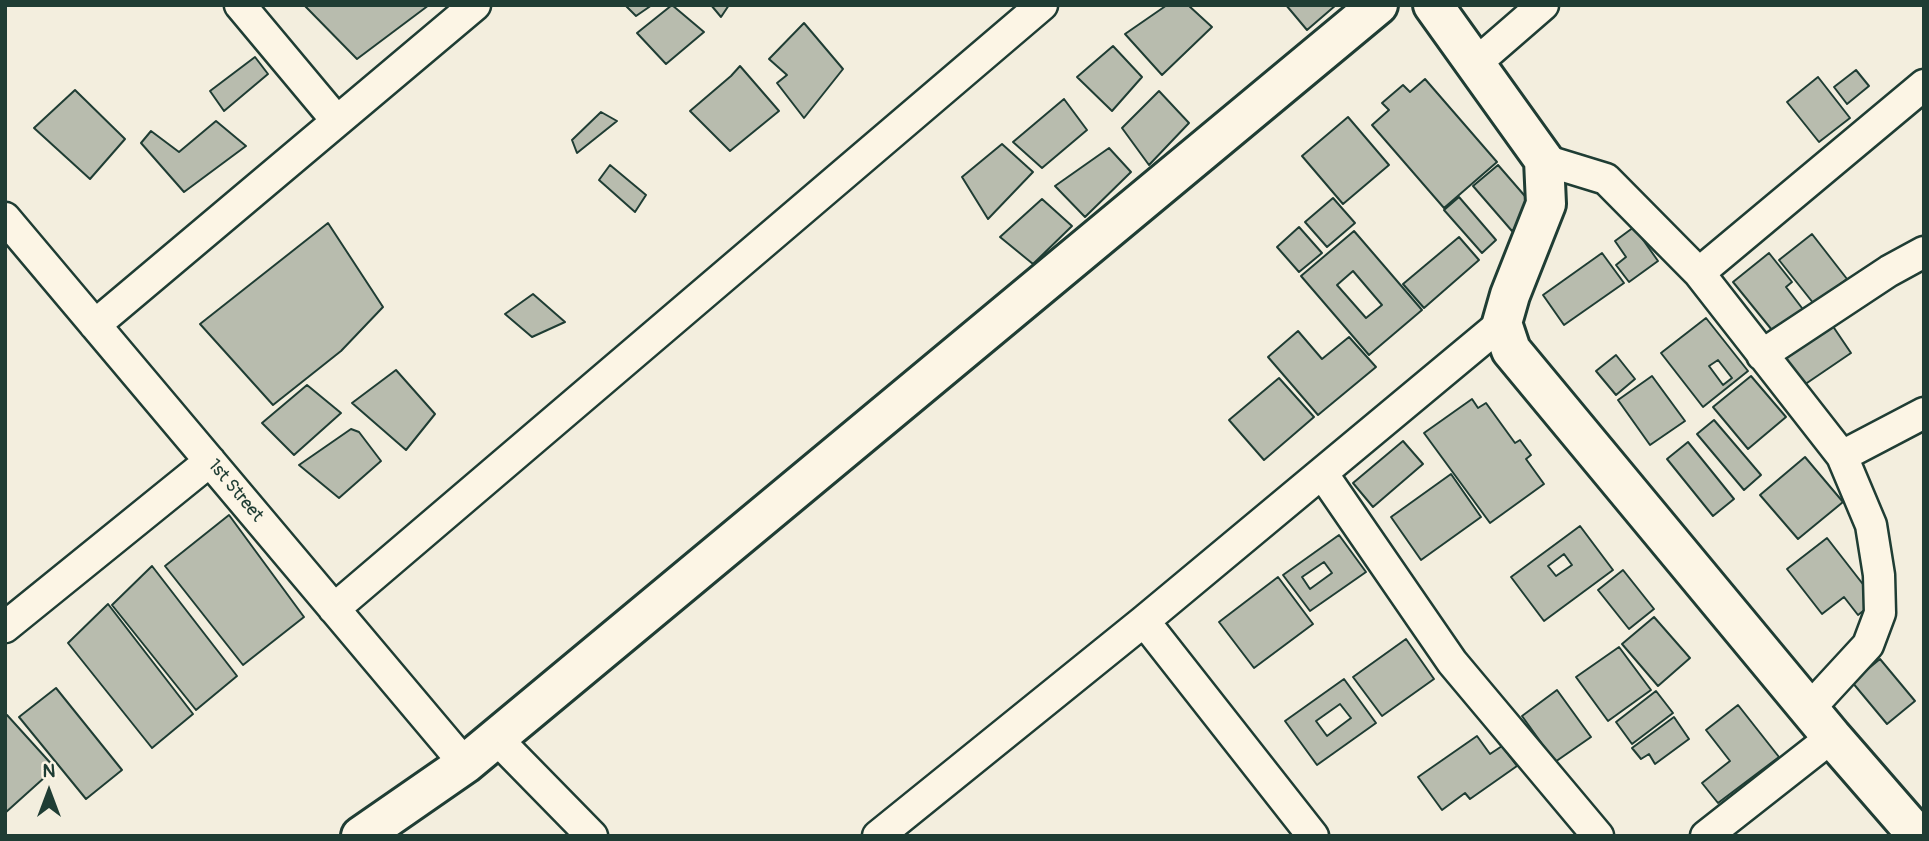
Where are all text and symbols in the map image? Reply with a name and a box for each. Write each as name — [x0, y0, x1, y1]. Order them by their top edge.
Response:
street label: 1st Street — [203, 455, 267, 527]
north arrow — [14, 757, 84, 827]
text: N — [43, 759, 55, 783]

